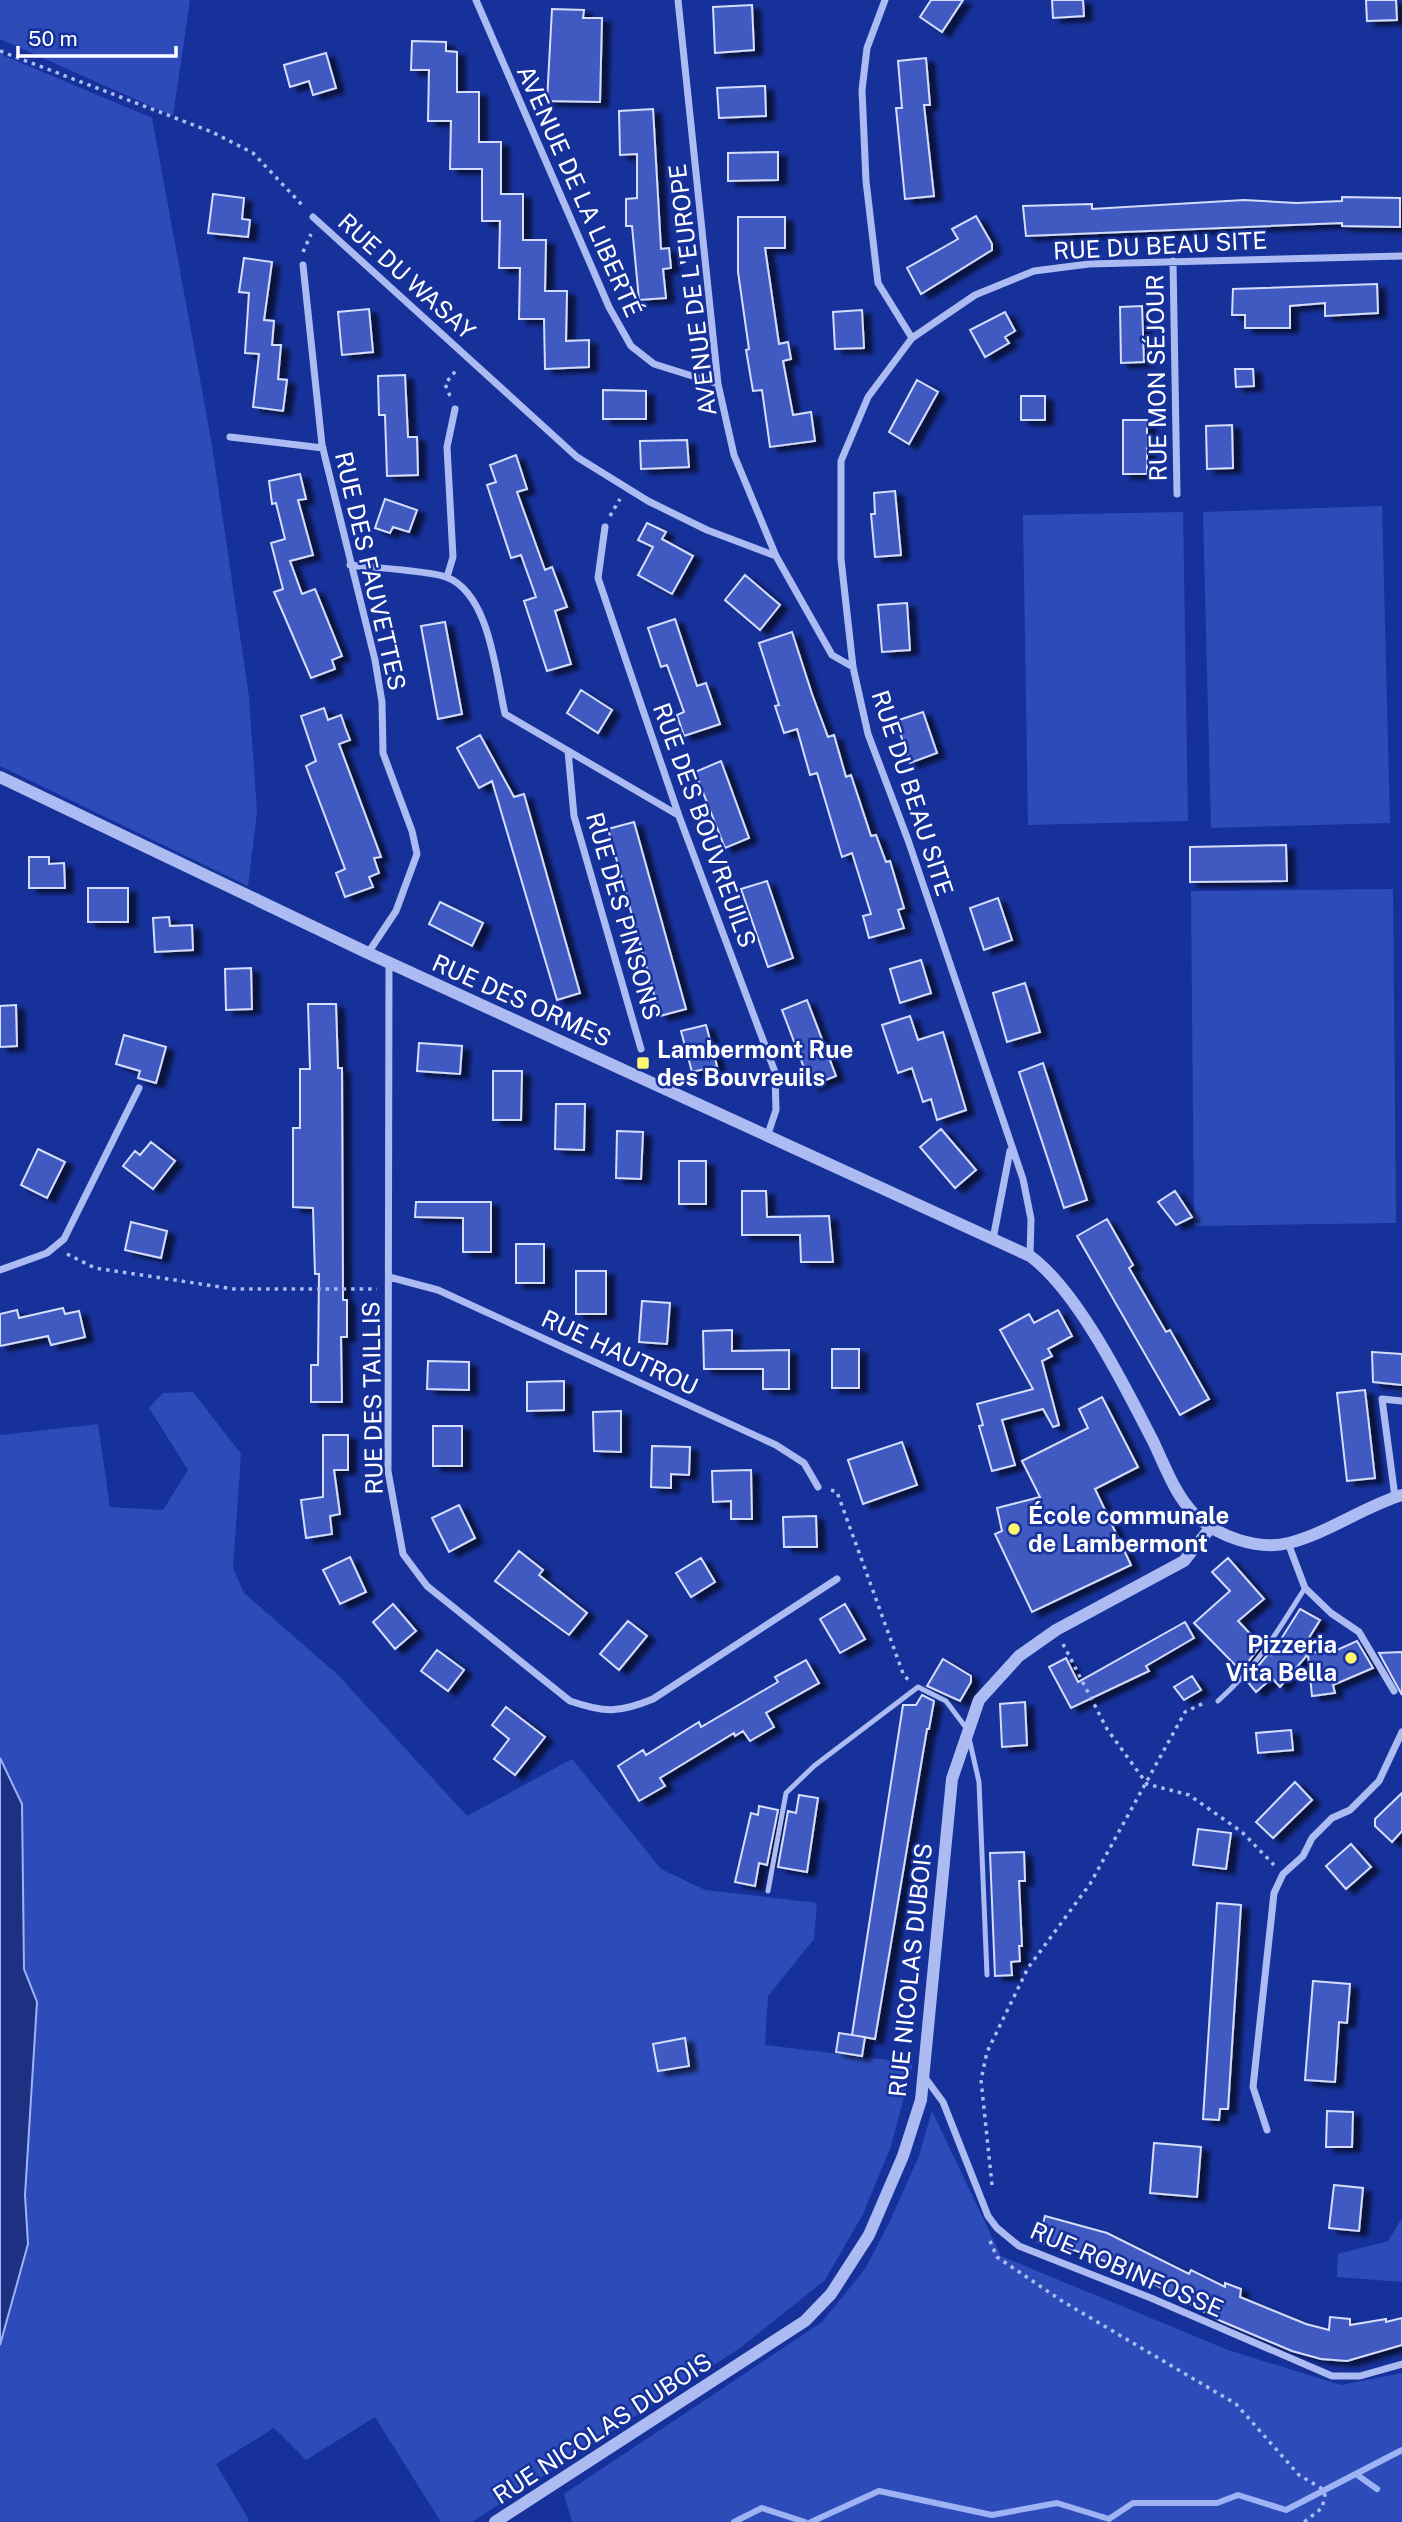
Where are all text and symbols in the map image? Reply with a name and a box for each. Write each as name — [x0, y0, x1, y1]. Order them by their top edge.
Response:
scale bar — [18, 14, 175, 58]
text: 50 m — [28, 26, 78, 51]
street label: AVENUE DE LA LIBERTÉ — [512, 61, 648, 321]
street label: AVENUE DE L'EUROPE — [663, 162, 721, 418]
street label: RUE DU WASAY — [333, 207, 481, 345]
street label: RUE DU BEAU SITE — [1052, 225, 1268, 265]
street label: RUE MON SÉJOUR — [1140, 274, 1172, 482]
street label: RUE DES FAUVETTES — [330, 449, 412, 693]
street label: RUE DU BEAU SITE — [867, 687, 959, 899]
street label: RUE DES BOUVREUILS — [648, 699, 762, 951]
street label: RUE DES PINSONS — [581, 809, 667, 1023]
street label: RUE DES ORMES — [428, 948, 616, 1052]
place label: Lambermont Rue des Bouvreuils — [657, 1035, 853, 1091]
marker: Lambermont Rue des Bouvreuils — [635, 1055, 651, 1071]
street label: RUE DES TAILLIS — [356, 1301, 388, 1495]
street label: RUE HAUTROU — [537, 1304, 703, 1400]
place label: École communale de Lambermont — [1028, 1501, 1229, 1557]
marker: École communale de Lambermont — [1006, 1521, 1022, 1537]
place label: Pizzeria Vita Bella — [1225, 1630, 1337, 1686]
marker: Pizzeria Vita Bella — [1343, 1650, 1359, 1666]
street label: RUE NICOLAS DUBOIS — [883, 1842, 937, 2098]
street label: RUE ROBINFOSSE — [1026, 2216, 1228, 2322]
street label: RUE NICOLAS DUBOIS — [487, 2347, 717, 2509]

